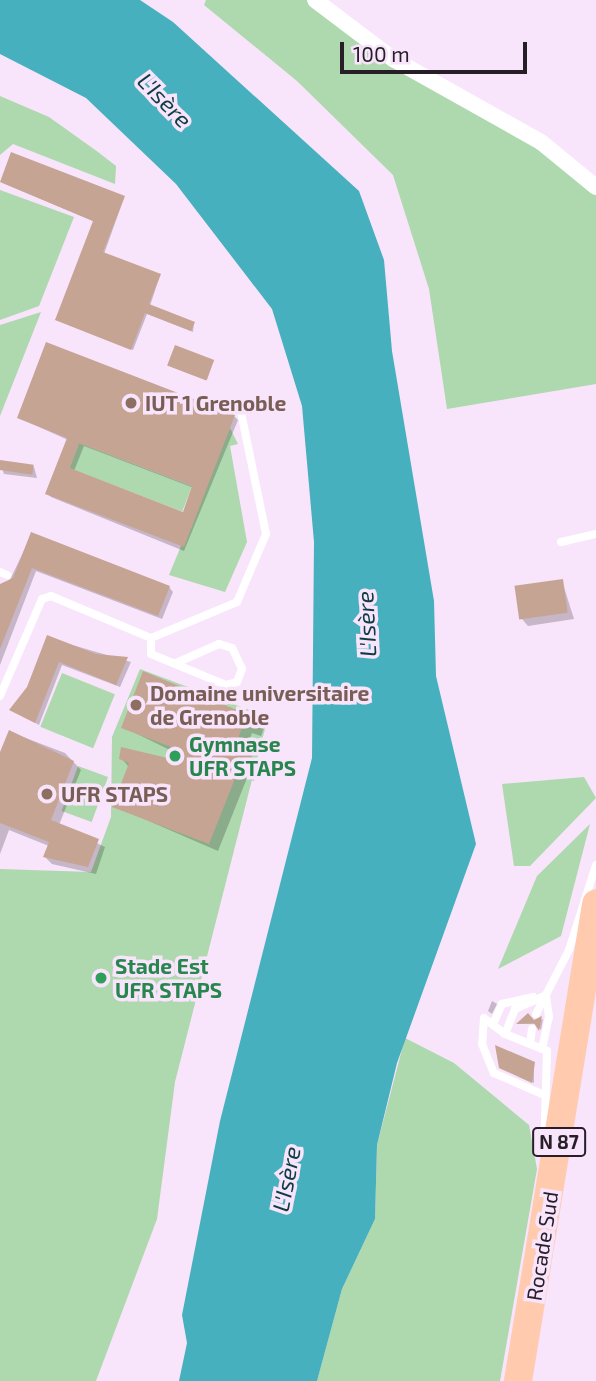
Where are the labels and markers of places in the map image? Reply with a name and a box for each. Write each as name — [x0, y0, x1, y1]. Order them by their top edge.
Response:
place label: IUT 1 Grenoble — [145, 390, 287, 416]
marker: IUT 1 Grenoble — [123, 395, 139, 411]
place label: Domaine universitaire de Grenoble — [150, 680, 369, 730]
marker: Domaine universitaire de Grenoble — [128, 697, 144, 713]
place label: Gymnase UFR STAPS — [189, 731, 296, 781]
marker: Gymnase UFR STAPS — [167, 748, 183, 764]
place label: UFR STAPS — [61, 781, 168, 807]
marker: UFR STAPS — [39, 786, 55, 802]
place label: Stade Est UFR STAPS — [115, 953, 222, 1003]
marker: Stade Est UFR STAPS — [93, 970, 109, 986]

